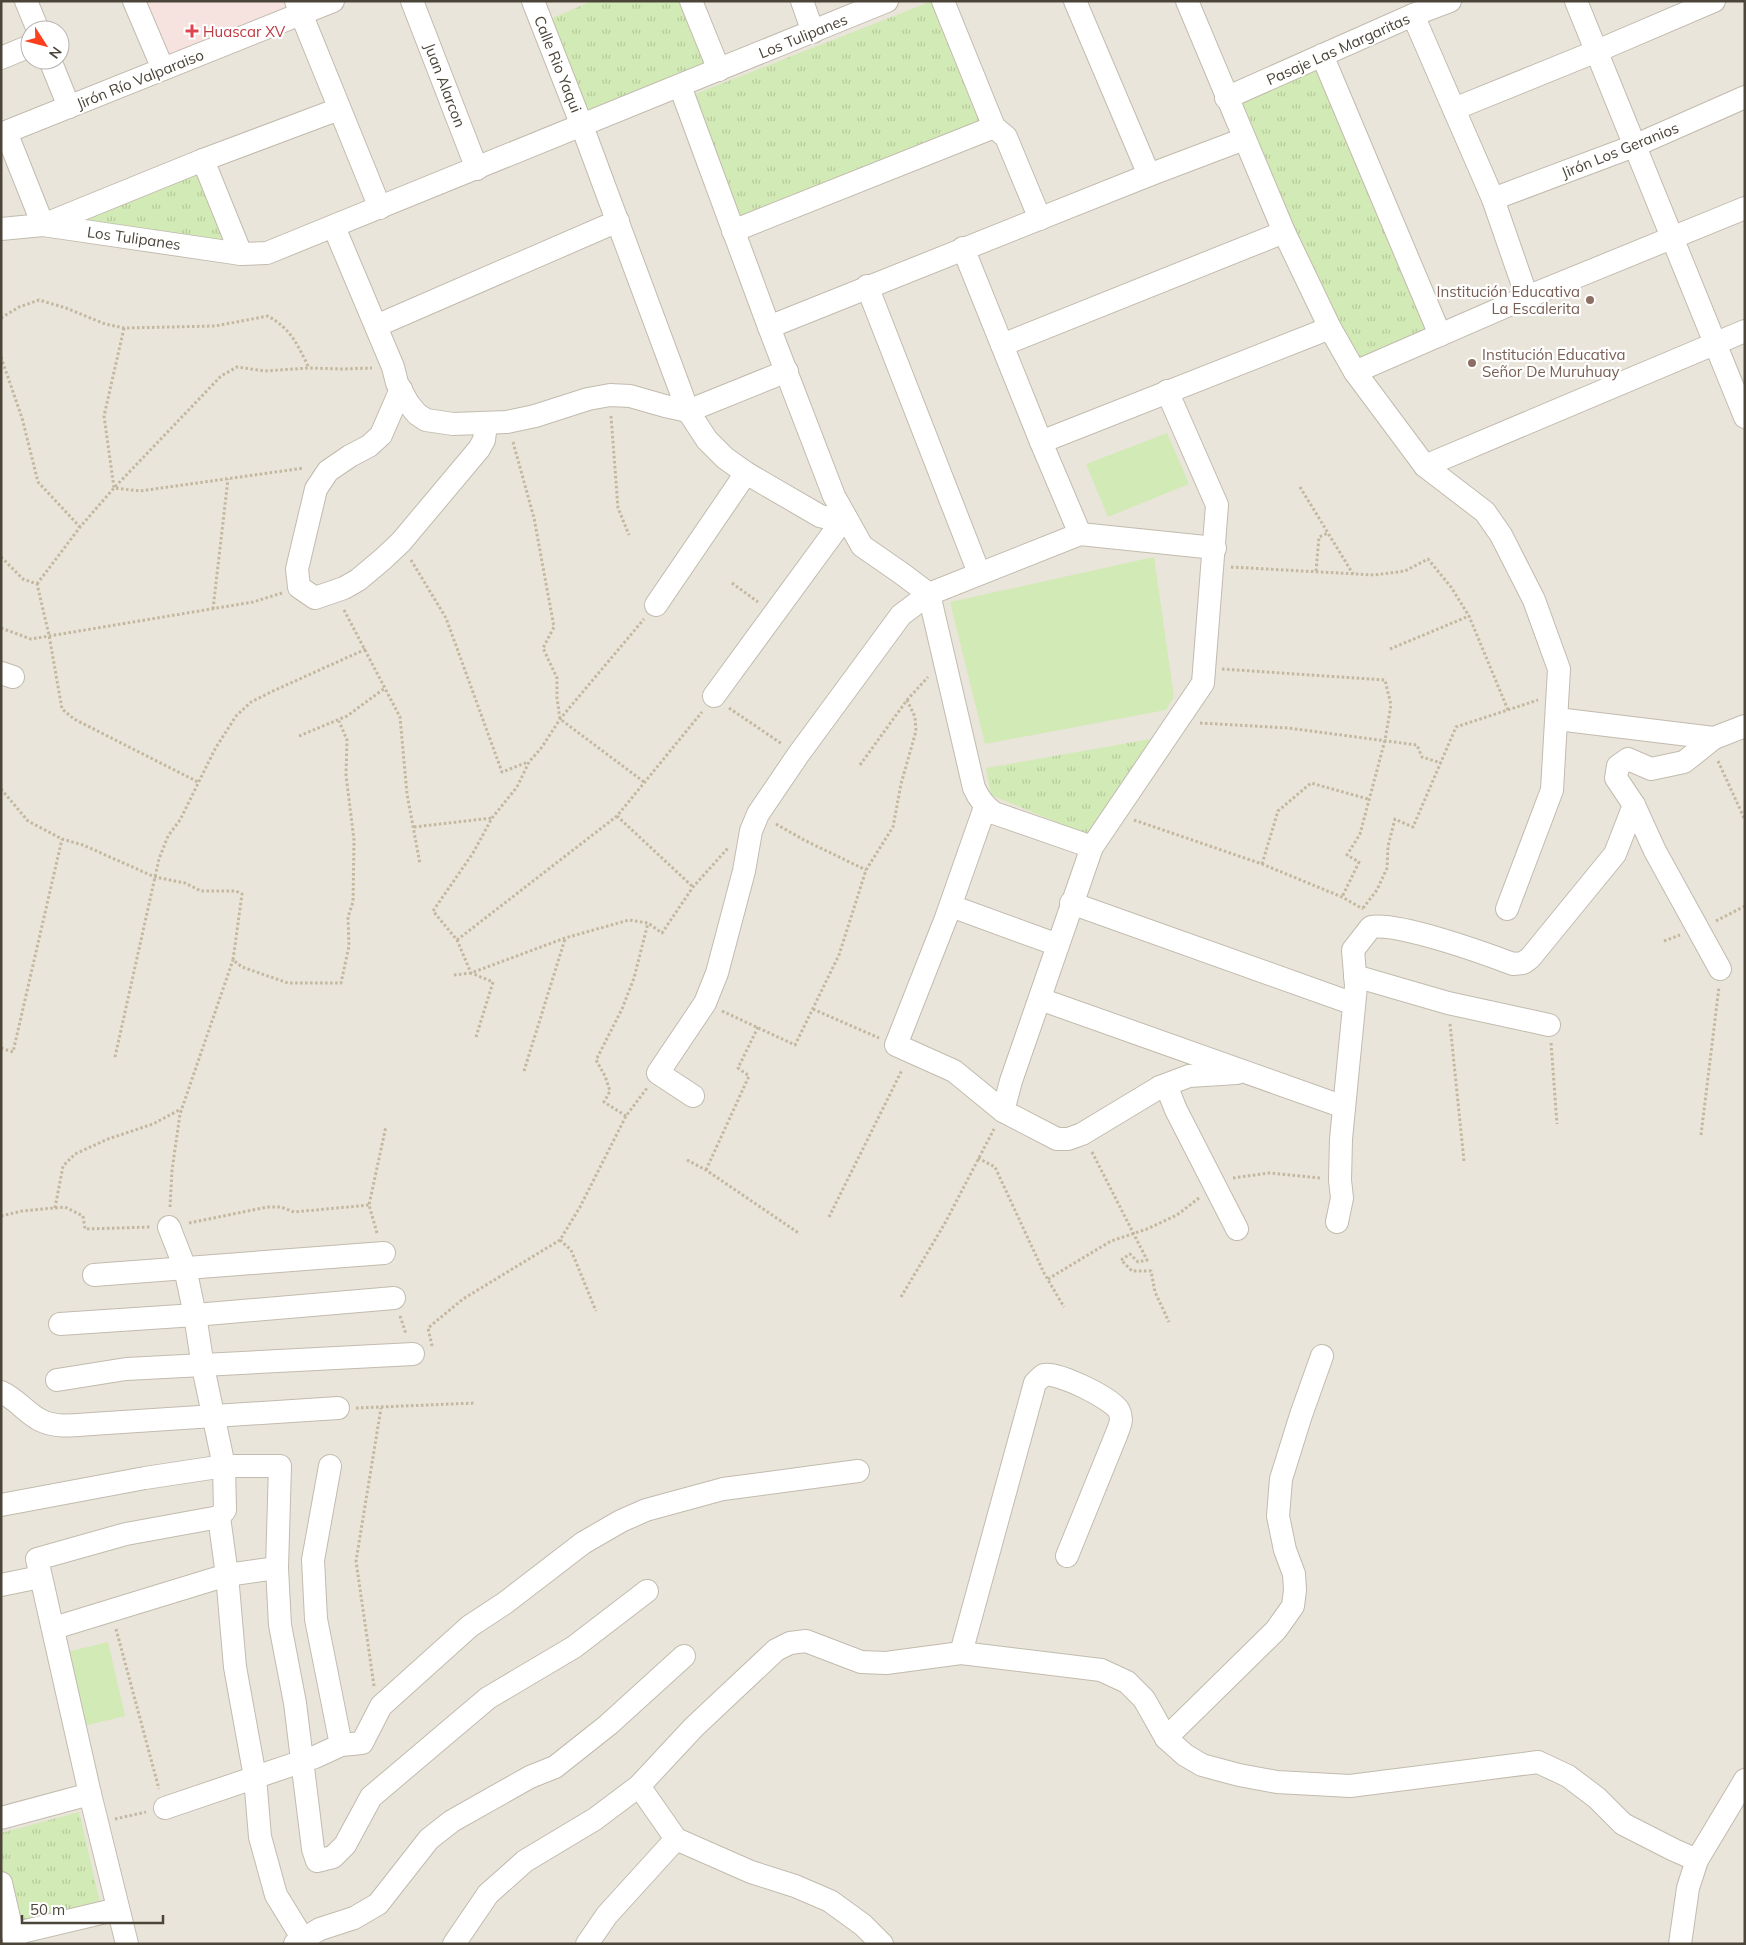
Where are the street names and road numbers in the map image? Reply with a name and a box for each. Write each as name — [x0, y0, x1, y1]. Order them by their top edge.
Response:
street label: Pasaje Las Margaritas — [1263, 9, 1413, 89]
street label: Los Tulipanes — [756, 10, 850, 62]
street label: Calle Rio Yaqui — [530, 13, 586, 115]
street label: Juan Alarcon — [420, 40, 470, 130]
street label: Jirón Río Valparaiso — [74, 45, 206, 113]
street label: Jirón Los Geranios — [1558, 118, 1682, 182]
street label: Los Tulipanes — [86, 222, 182, 254]

